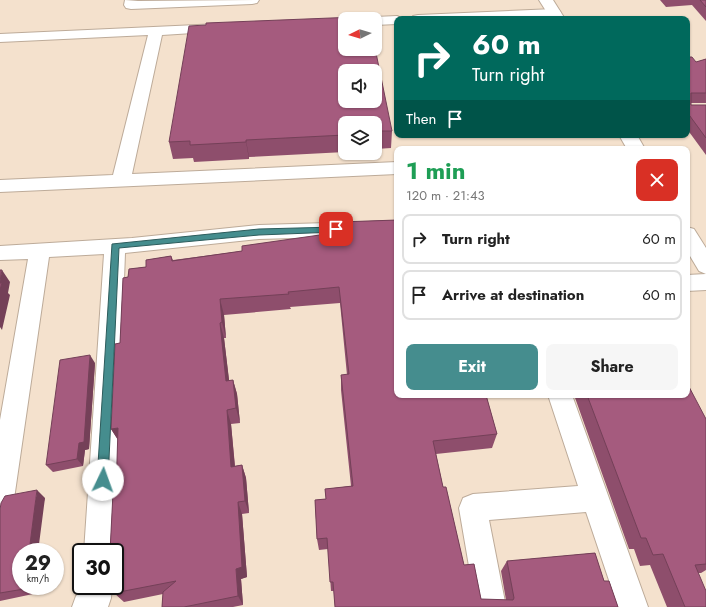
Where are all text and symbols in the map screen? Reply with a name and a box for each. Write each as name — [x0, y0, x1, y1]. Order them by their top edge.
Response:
north arrow — [338, 12, 382, 56]
map controls — [338, 12, 382, 160]
text: 60 m — [472, 24, 541, 65]
icon: right — [406, 32, 458, 84]
text: Turn right — [472, 62, 544, 88]
button: sound — [338, 64, 382, 108]
text: Then — [406, 108, 436, 130]
icon: arrive — [444, 108, 466, 130]
button: layers — [338, 116, 382, 160]
text: 1 min — [406, 153, 466, 188]
button: close — [636, 159, 678, 201]
text: 120 m · 21:43 — [406, 186, 485, 205]
pin — [319, 212, 353, 246]
icon: arrive — [325, 218, 347, 240]
icon: right — [408, 228, 430, 250]
text: Turn right — [442, 228, 510, 250]
text: 60 m — [642, 228, 676, 250]
icon: arrive — [408, 284, 430, 306]
text: Arrive at destination — [442, 284, 584, 306]
text: 60 m — [642, 284, 676, 306]
button: Exit — [406, 344, 538, 390]
button: Share — [546, 344, 678, 390]
position arrow — [82, 459, 124, 501]
speed limit sign: 30 — [72, 543, 124, 595]
text: 29 — [25, 549, 51, 578]
text: km/h — [27, 571, 49, 586]

